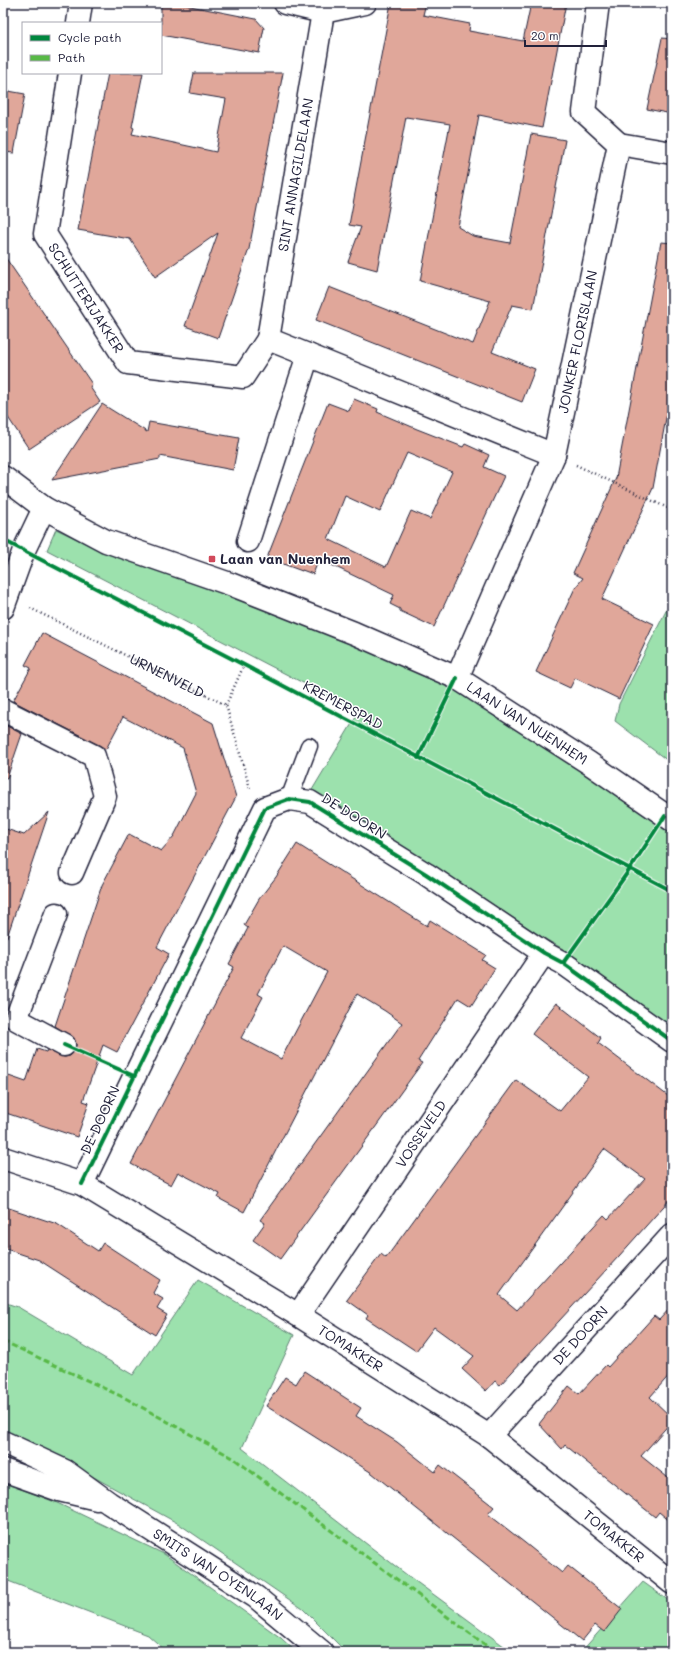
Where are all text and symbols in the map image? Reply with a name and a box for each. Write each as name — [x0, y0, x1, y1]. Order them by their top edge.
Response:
legend — [22, 22, 162, 74]
scale bar — [525, 22, 606, 48]
text: 20 m — [531, 27, 559, 43]
text: Cycle path — [58, 29, 121, 45]
text: Path — [58, 49, 85, 65]
street label: SINT ANNAGILDELAAN — [273, 97, 317, 253]
street label: SCHUTTERIJAKKER — [44, 239, 129, 356]
street label: JONKER FLORISLAAN — [553, 268, 601, 415]
place label: Laan van Nuenhem — [220, 549, 350, 568]
marker: Laan van Nuenhem — [207, 554, 217, 564]
street label: URNENVELD — [127, 649, 208, 702]
street label: KREMERSPAD — [300, 675, 387, 734]
street label: LAAN VAN NUENHEM — [463, 677, 592, 769]
street label: DE DOORN — [318, 788, 390, 843]
street label: DE DOORN — [75, 1083, 124, 1157]
street label: VOSSEVELD — [391, 1096, 450, 1171]
street label: DE DOORN — [548, 1302, 612, 1369]
street label: TOMAKKER — [315, 1320, 387, 1376]
street label: TOMAKKER — [579, 1505, 649, 1566]
street label: SMITS VAN OYENLAAN — [150, 1524, 287, 1624]

